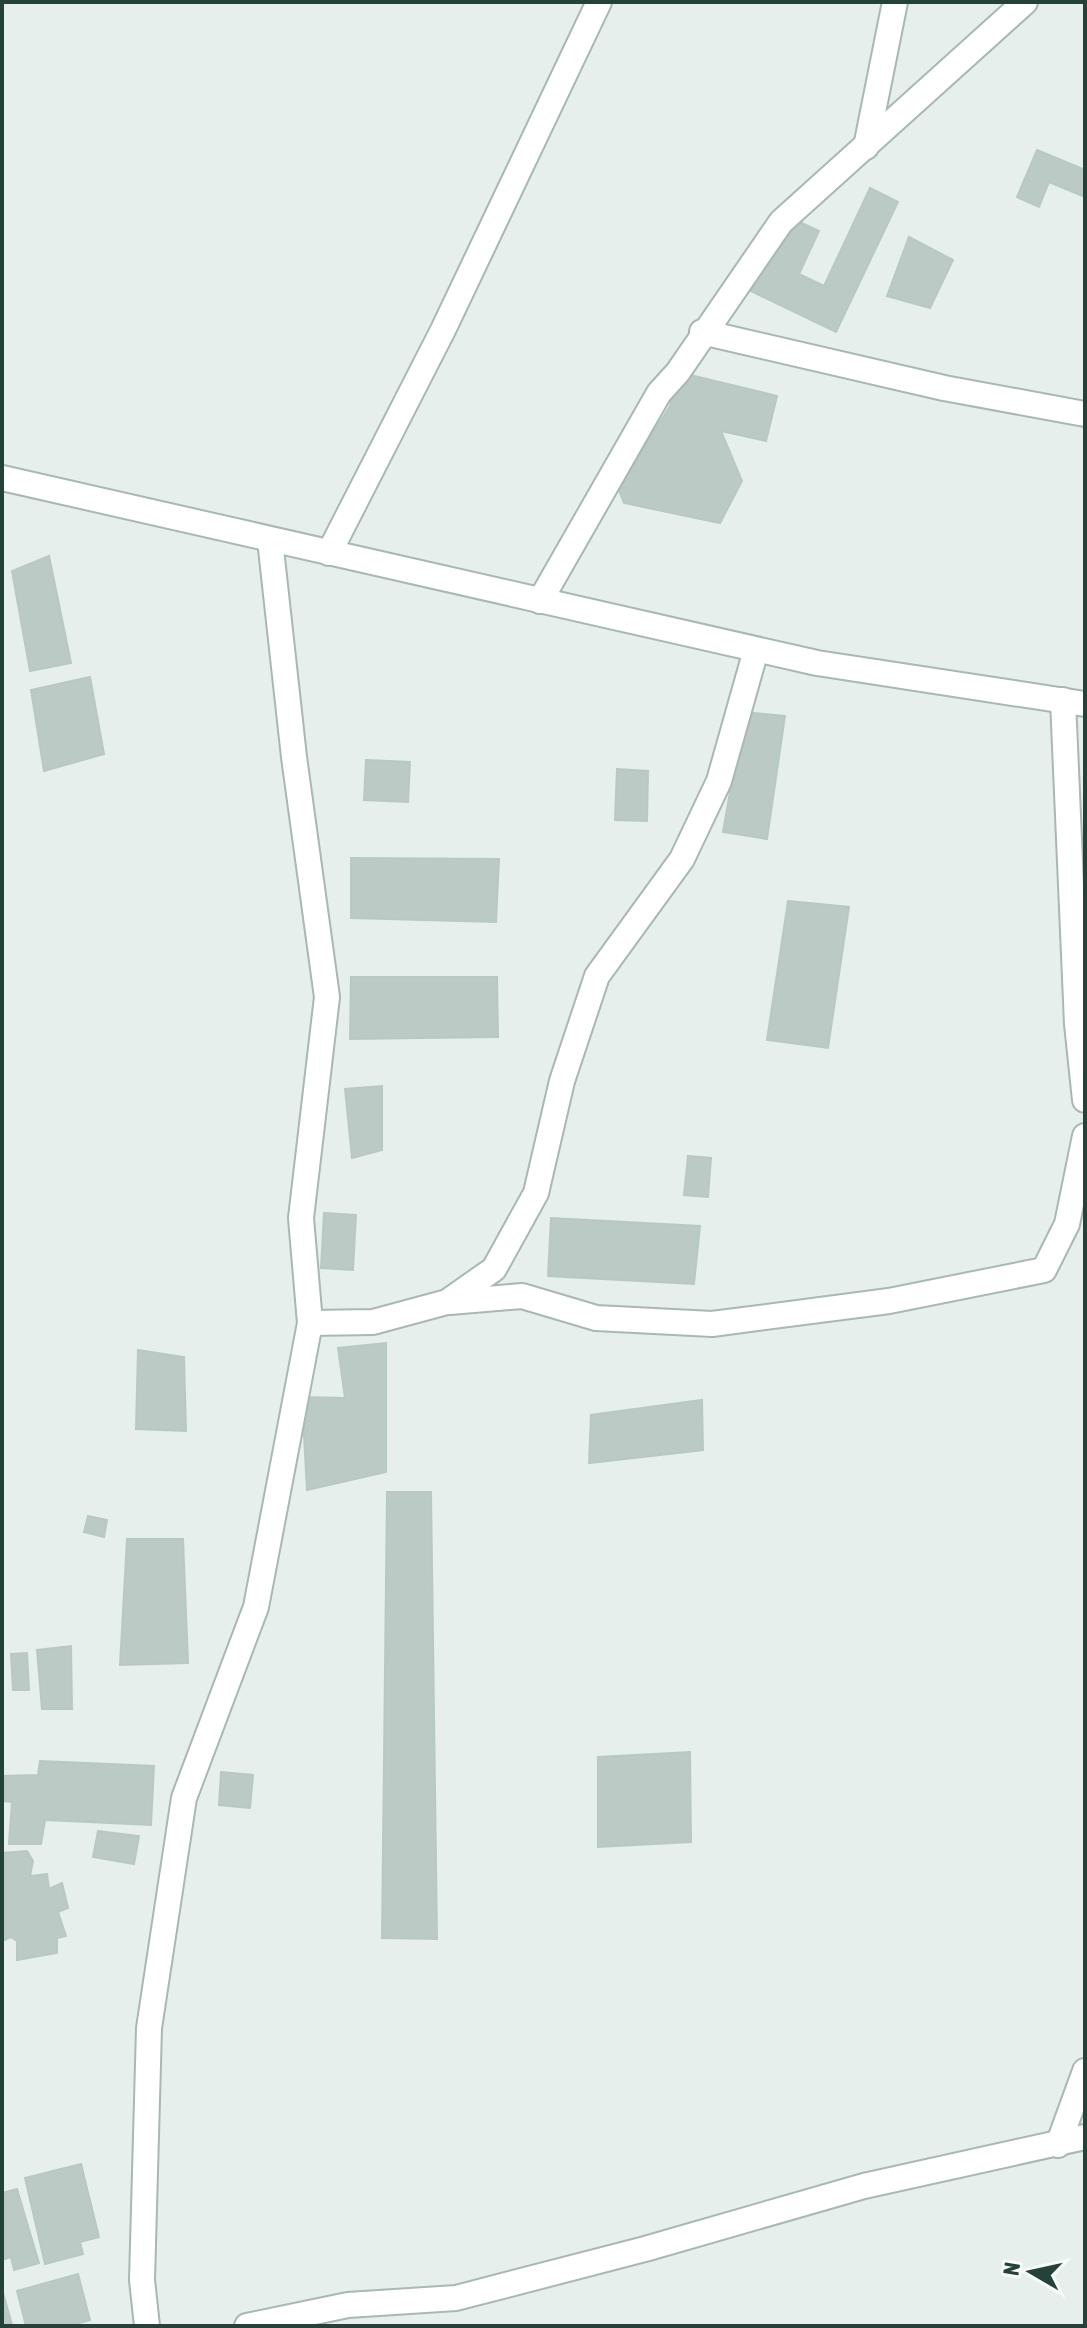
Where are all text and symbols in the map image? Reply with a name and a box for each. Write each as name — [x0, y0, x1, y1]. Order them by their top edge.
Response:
north arrow — [991, 2232, 1071, 2312]
text: N — [997, 2260, 1025, 2277]

